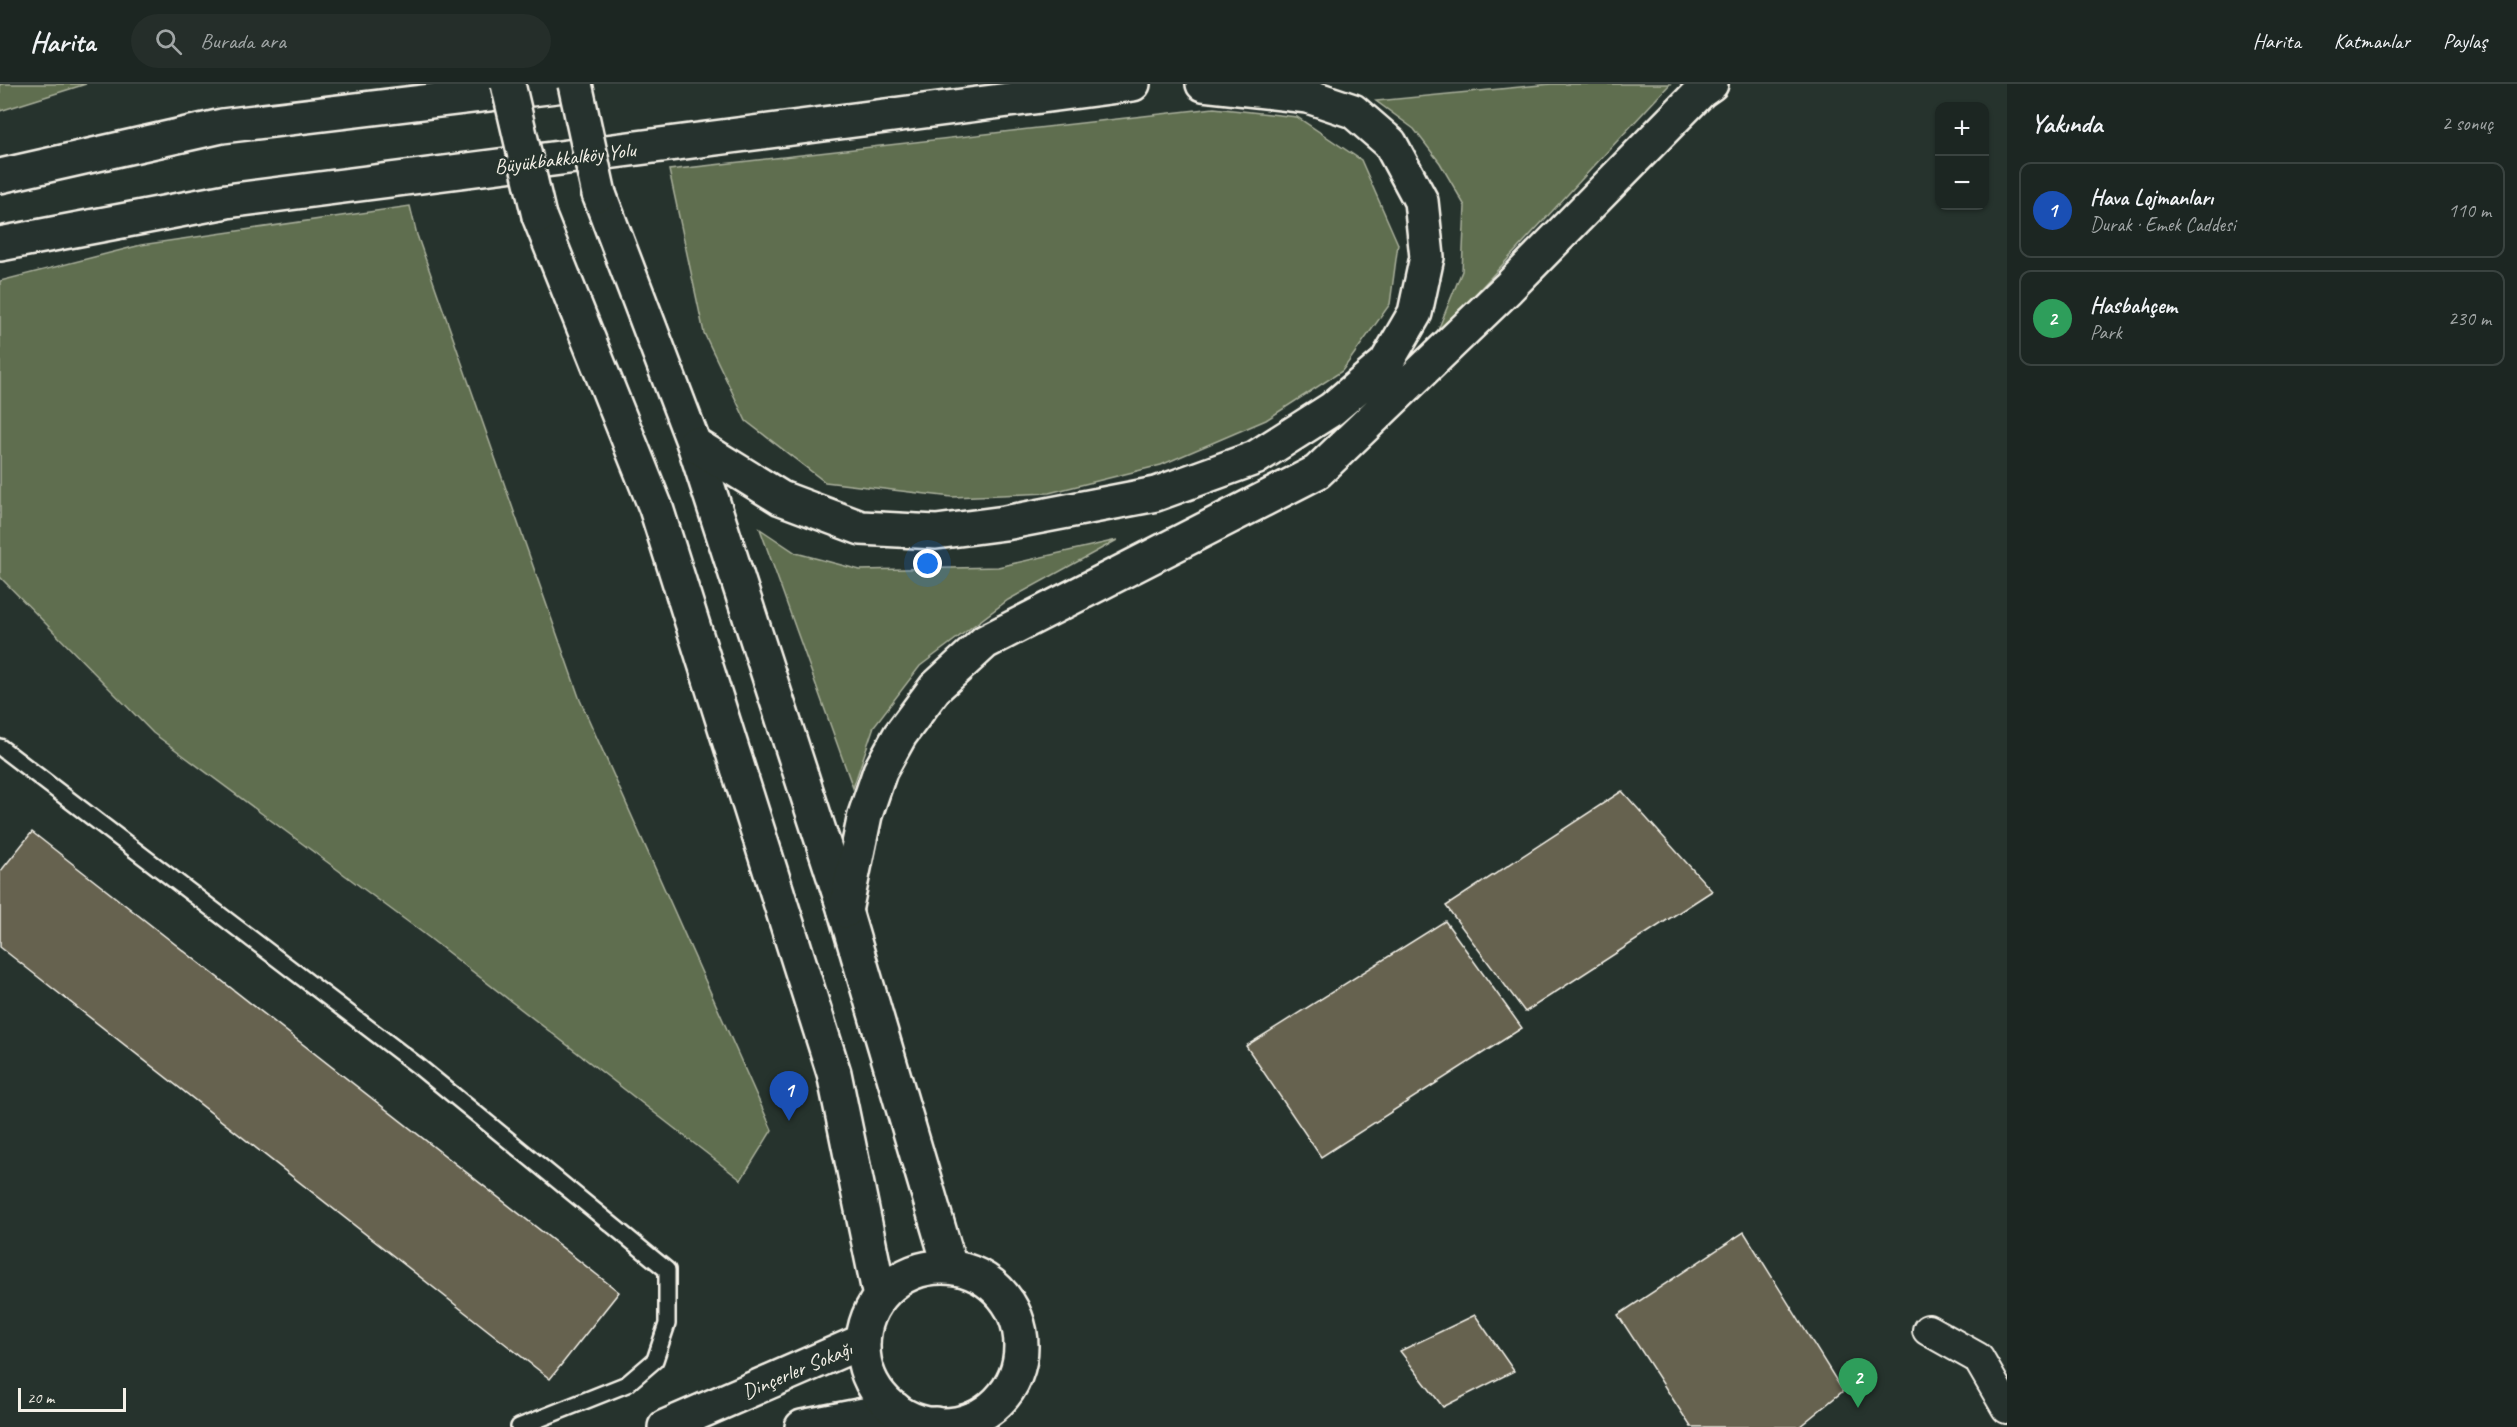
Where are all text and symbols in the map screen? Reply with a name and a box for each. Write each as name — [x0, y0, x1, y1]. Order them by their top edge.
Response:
search box — [131, 14, 551, 68]
text: Harita — [30, 24, 95, 59]
icon: search — [152, 25, 185, 58]
text: Burada ara — [200, 27, 286, 55]
text: Harita — [2253, 28, 2301, 54]
text: Katmanlar — [2334, 28, 2410, 54]
text: Paylaş — [2443, 28, 2487, 54]
map controls — [1935, 102, 1989, 210]
button: + — [1935, 102, 1989, 156]
text: Yakında — [2031, 107, 2102, 140]
text: 2 sonuç — [2442, 111, 2493, 136]
street label: Büyükbakkalköy Yolu — [493, 136, 638, 180]
button: − — [1935, 156, 1989, 210]
text: Hava Lojmanları — [2090, 184, 2213, 212]
text: 1 — [2048, 198, 2057, 223]
text: 110 m — [2448, 198, 2491, 223]
text: Durak · Emek Caddesi — [2090, 212, 2236, 237]
text: Hasbahçem — [2090, 292, 2177, 320]
text: 2 — [2048, 306, 2057, 331]
text: 230 m — [2448, 306, 2491, 331]
text: Park — [2090, 320, 2122, 345]
your location — [913, 549, 942, 578]
pin: 1 — [770, 1072, 808, 1121]
street label: Dinçerler Sokağı — [738, 1335, 857, 1405]
pin: 2 — [1838, 1358, 1878, 1408]
scale bar — [18, 1385, 126, 1412]
text: 20 m — [27, 1388, 54, 1408]

